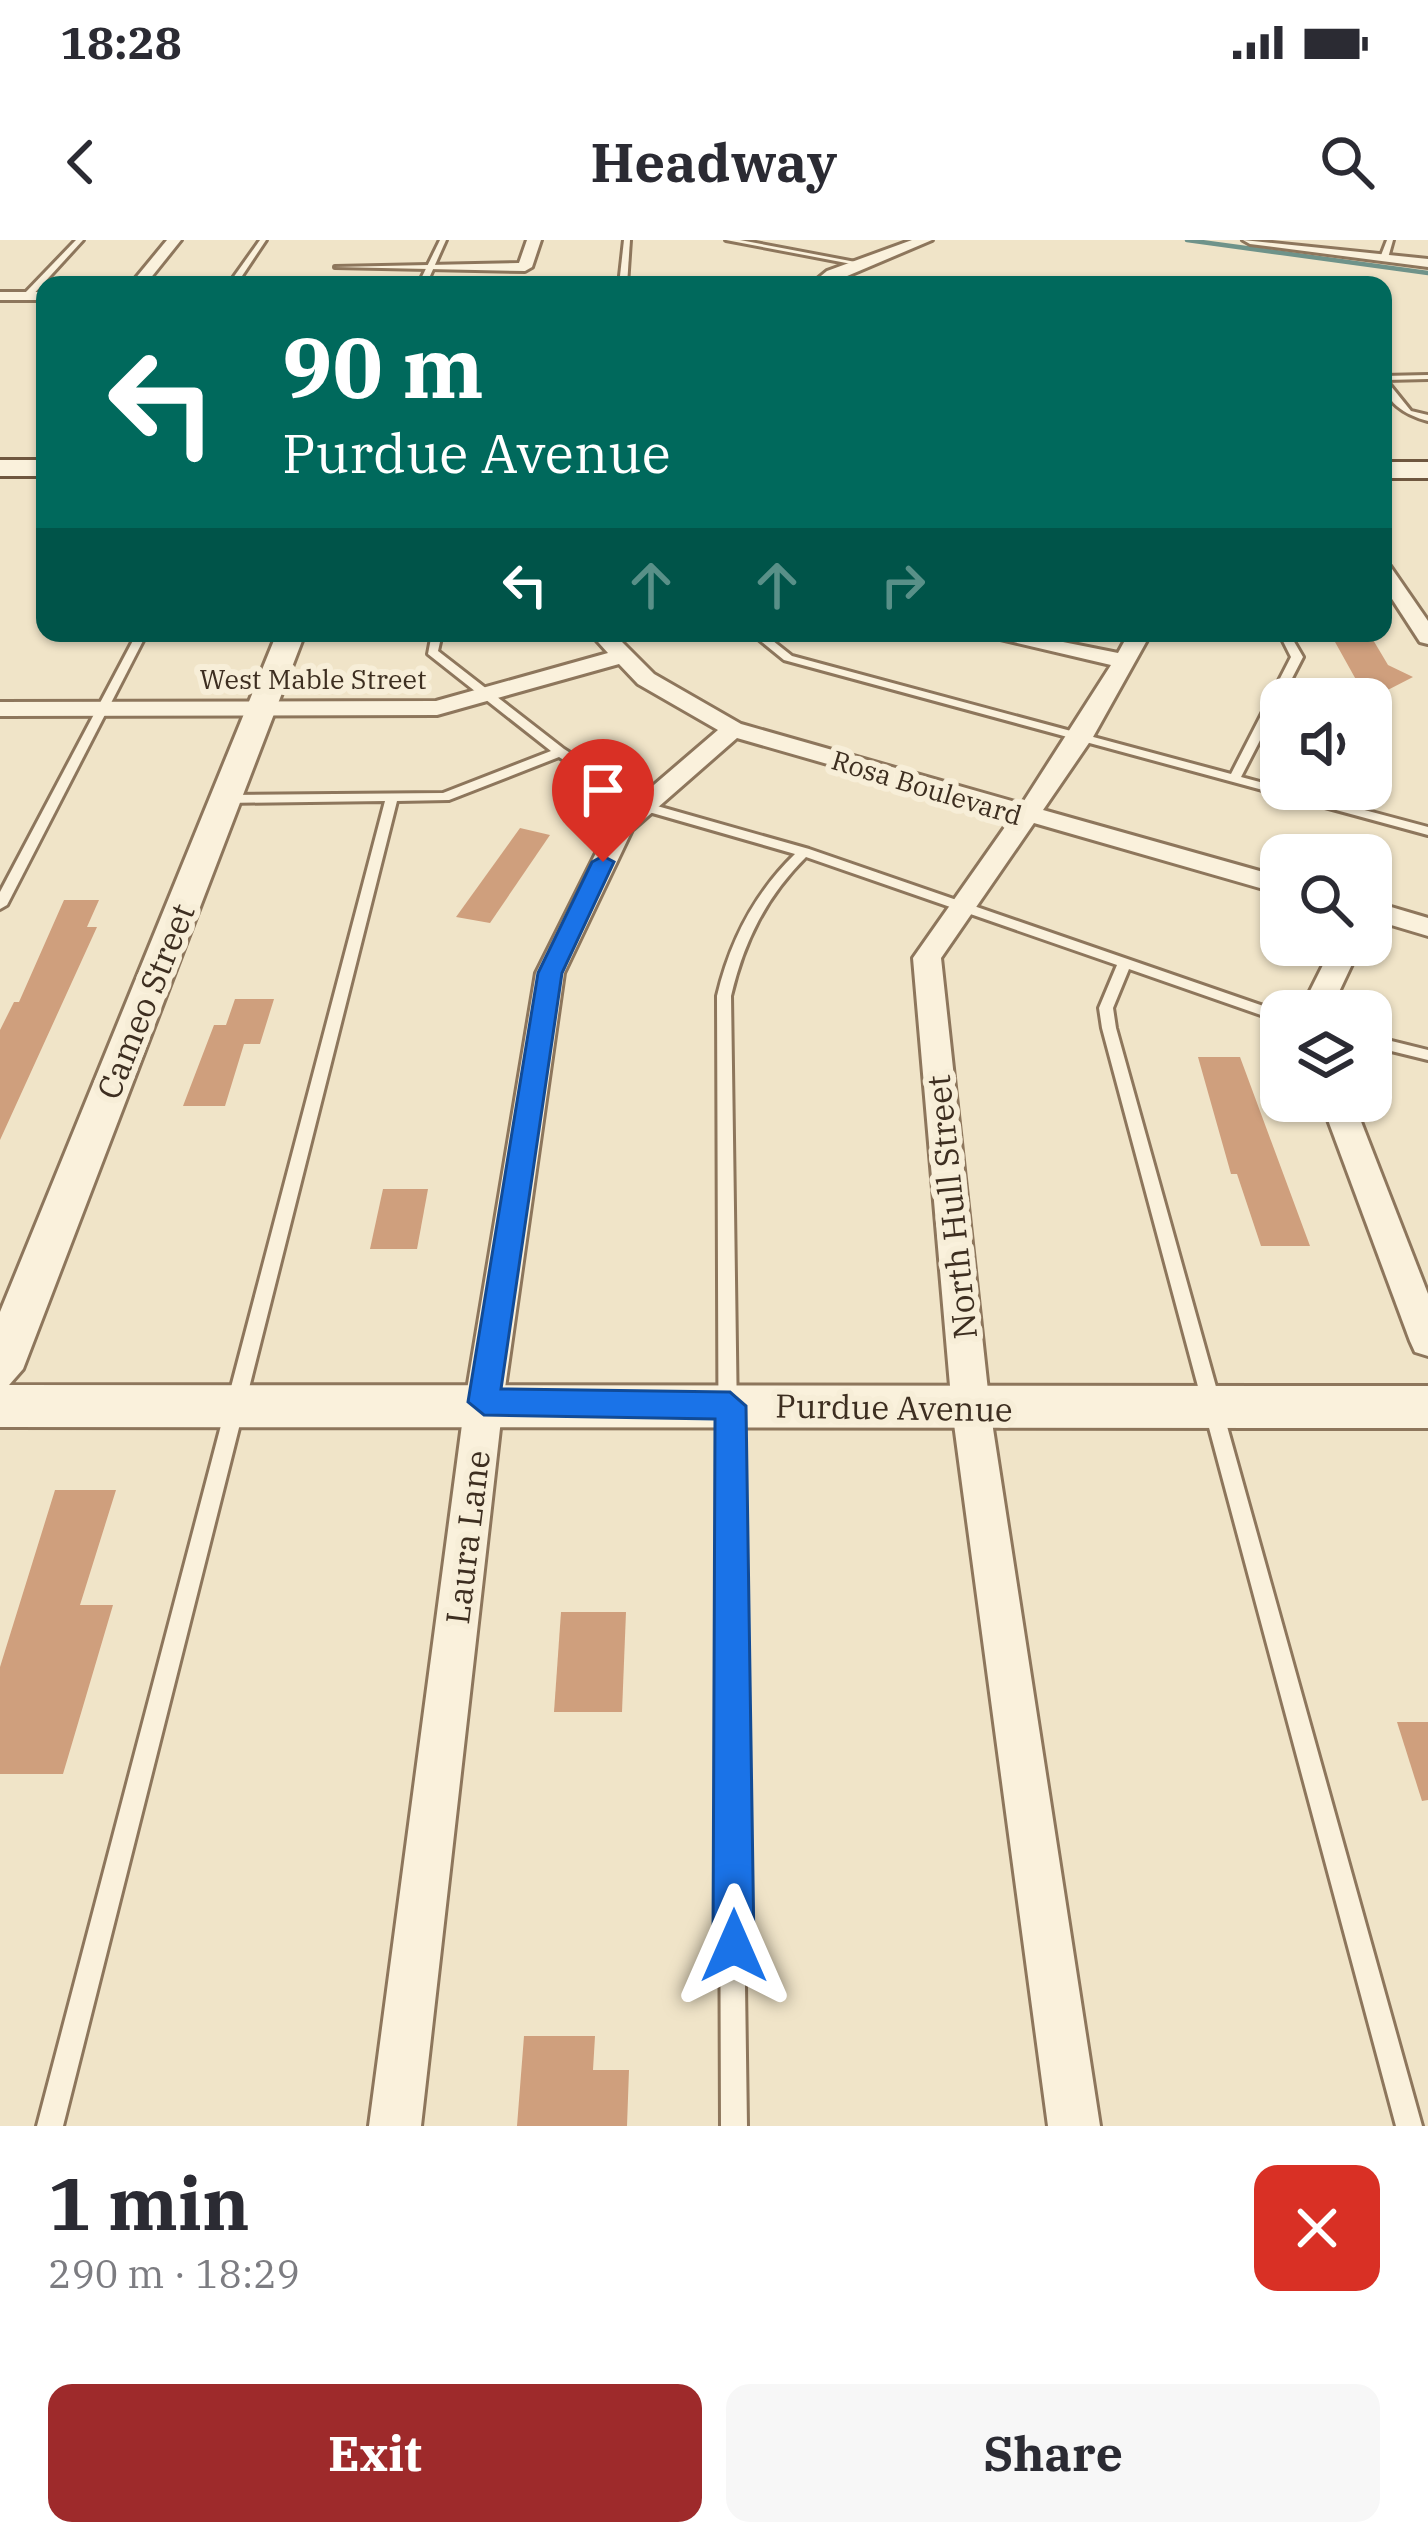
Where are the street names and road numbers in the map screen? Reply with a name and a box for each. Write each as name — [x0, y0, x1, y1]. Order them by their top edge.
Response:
street label: West Mable Street — [199, 661, 427, 696]
street label: Rosa Boulevard — [828, 741, 1026, 833]
street label: Cameo Street — [86, 897, 204, 1105]
street label: North Hull Street — [916, 1073, 986, 1341]
street label: Purdue Avenue — [775, 1383, 1013, 1431]
street label: Laura Lane — [435, 1448, 499, 1626]

